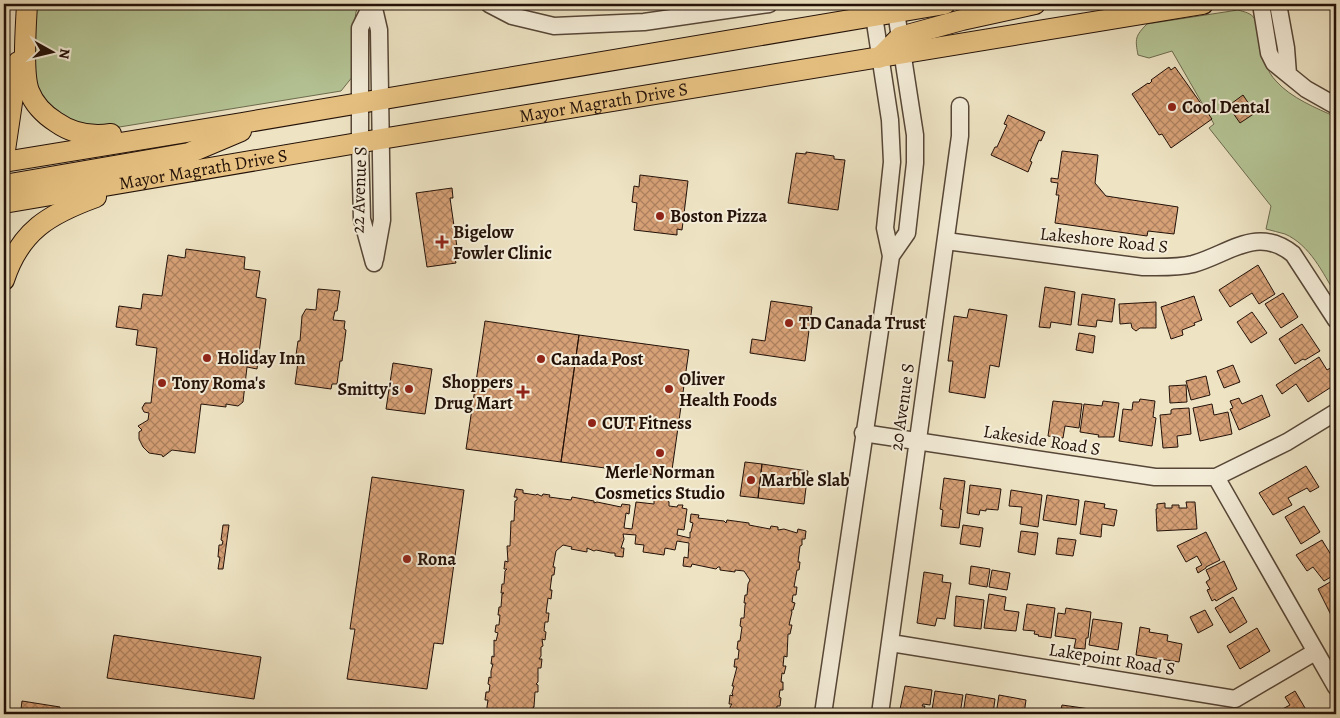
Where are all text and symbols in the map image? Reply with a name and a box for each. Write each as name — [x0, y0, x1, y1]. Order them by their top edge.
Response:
north arrow — [28, 28, 78, 78]
text: N — [54, 47, 74, 60]
street label: Mayor Magrath Drive S — [517, 77, 690, 128]
place label: Cool Dental — [1182, 95, 1270, 119]
marker: Cool Dental — [1166, 101, 1178, 113]
street label: Mayor Magrath Drive S — [117, 143, 289, 195]
street label: 22 Avenue S — [345, 146, 373, 234]
place label: Boston Pizza — [670, 204, 767, 228]
marker: Boston Pizza — [654, 210, 666, 222]
place label: Bigelow Fowler Clinic — [453, 220, 552, 265]
street label: Lakeshore Road S — [1039, 221, 1169, 259]
marker: Bigelow Fowler Clinic — [435, 235, 449, 249]
place label: TD Canada Trust — [799, 311, 925, 335]
marker: TD Canada Trust — [783, 317, 795, 329]
place label: Holiday Inn — [217, 346, 306, 370]
place label: Canada Post — [551, 347, 643, 371]
marker: Holiday Inn — [201, 352, 213, 364]
marker: Canada Post — [535, 353, 547, 365]
street label: 20 Avenue S — [884, 362, 920, 452]
place label: Oliver Health Foods — [679, 367, 777, 412]
place label: Shoppers Drug Mart — [434, 370, 513, 415]
place label: Tony Roma's — [172, 371, 266, 395]
marker: Tony Roma's — [156, 377, 168, 389]
place label: Smitty's — [337, 377, 399, 401]
marker: Smitty's — [403, 383, 415, 395]
marker: Oliver Health Foods — [663, 383, 675, 395]
marker: Shoppers Drug Mart — [517, 386, 529, 398]
place label: CUT Fitness — [602, 411, 692, 435]
marker: CUT Fitness — [586, 417, 598, 429]
street label: Lakeside Road S — [982, 419, 1102, 461]
marker: Merle Norman Cosmetics Studio — [654, 447, 666, 459]
place label: Merle Norman Cosmetics Studio — [595, 460, 725, 505]
place label: Marble Slab — [761, 468, 850, 492]
marker: Marble Slab — [745, 474, 757, 486]
place label: Rona — [417, 547, 456, 571]
marker: Rona — [401, 553, 413, 565]
street label: Lakepoint Road S — [1047, 637, 1177, 681]

